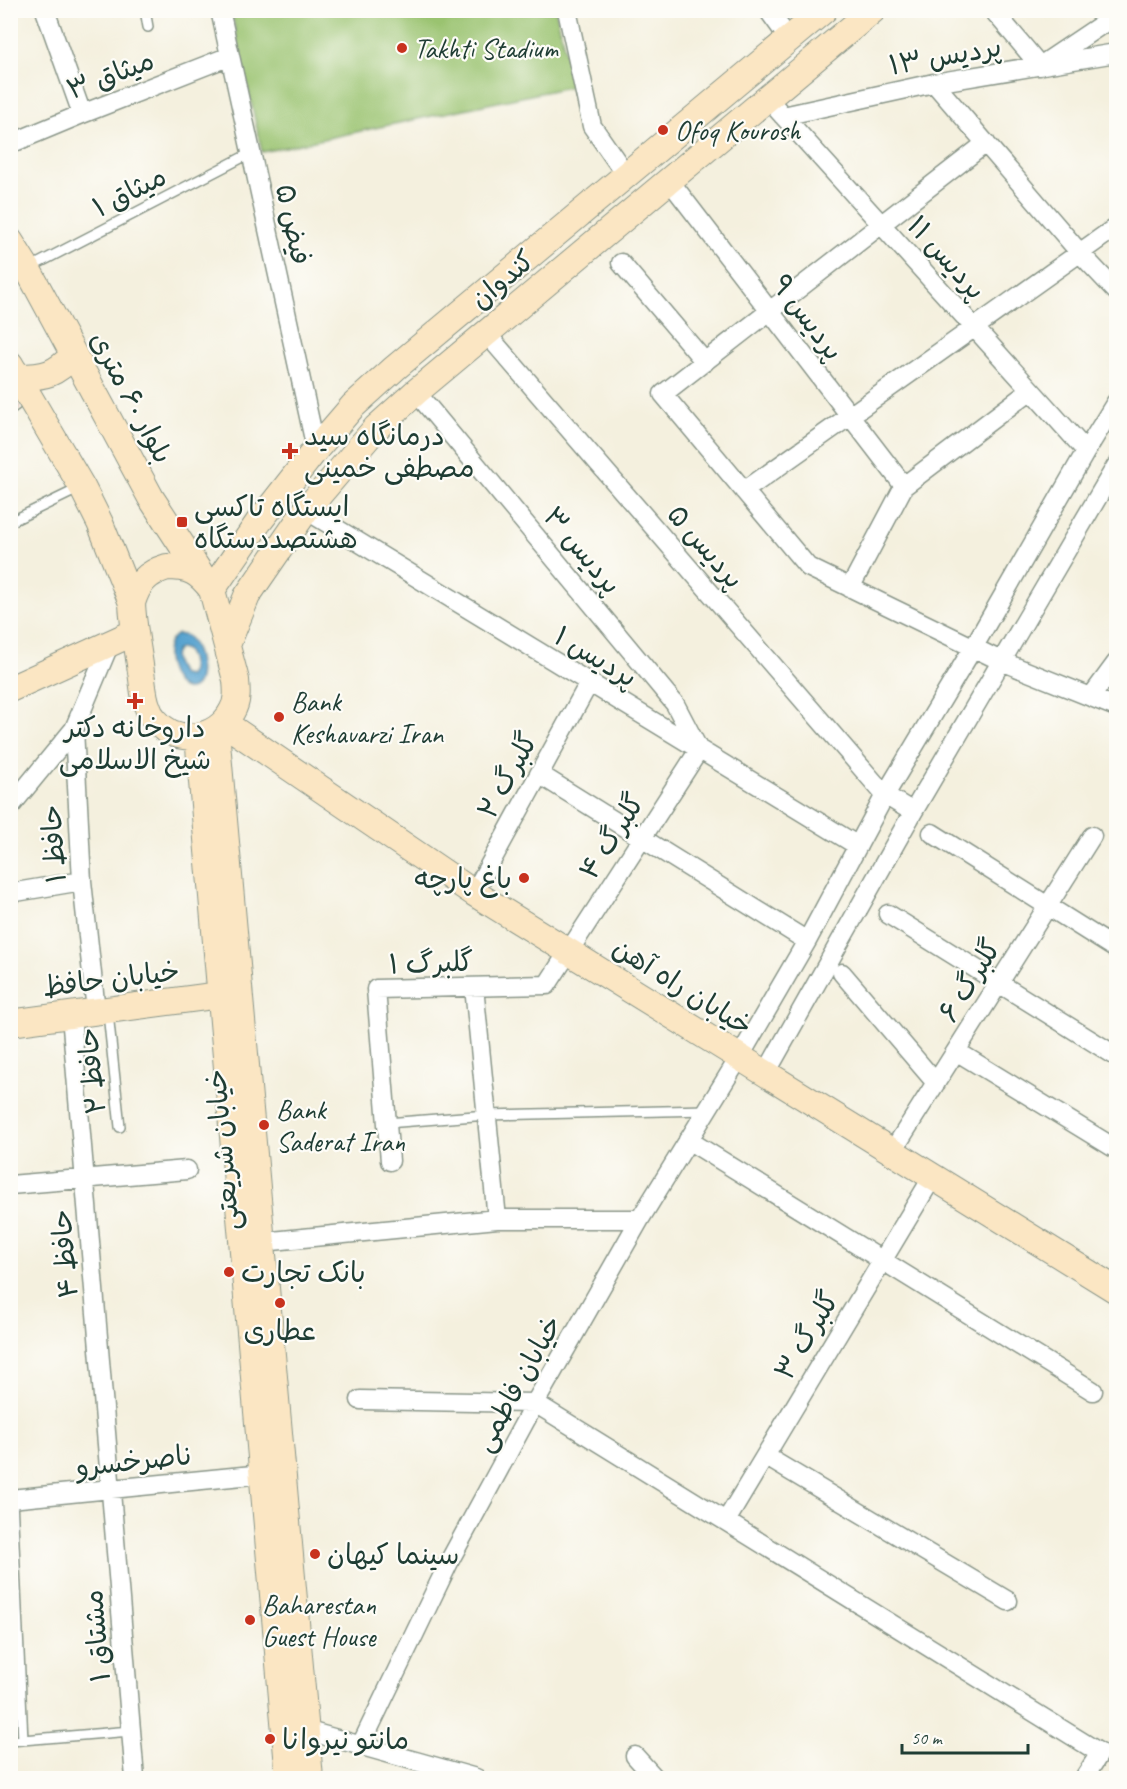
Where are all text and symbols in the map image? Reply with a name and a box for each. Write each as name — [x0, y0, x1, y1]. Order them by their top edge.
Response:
street label: پردیس ۱۳ — [886, 28, 1004, 84]
place label: Takhti Stadium — [414, 31, 559, 66]
marker: Takhti Stadium — [395, 41, 409, 55]
street label: میثاق ۳ — [61, 42, 159, 107]
place label: Ofoq Kourosh — [675, 113, 801, 148]
marker: Ofoq Kourosh — [656, 123, 670, 137]
street label: میثاق ۱ — [86, 158, 172, 225]
street label: فیض ۵ — [268, 181, 319, 268]
street label: پردیس ۱۱ — [899, 208, 993, 307]
street label: کندوان — [463, 242, 542, 316]
street label: پردیس ۹ — [763, 268, 851, 368]
street label: بلوار ۶۰ متری — [82, 325, 181, 469]
place label: درمانگاه سید مصطفی خمینی — [304, 418, 474, 485]
marker: درمانگاه سید مصطفی خمینی — [281, 442, 299, 460]
place label: ایستگاه تاکسی هشتصددستگاه — [194, 489, 358, 556]
street label: پردیس ۵ — [659, 497, 752, 596]
street label: پردیس ۳ — [535, 499, 629, 602]
marker: ایستگاه تاکسی هشتصددستگاه — [175, 515, 189, 529]
street label: پردیس ۱ — [547, 618, 644, 696]
place label: Bank Keshavarzi Iran — [291, 684, 445, 751]
marker: داروخانه دکتر شیخ الاسلامی — [128, 694, 142, 708]
place label: داروخانه دکتر شیخ الاسلامی — [59, 710, 211, 778]
marker: Bank Keshavarzi Iran — [272, 710, 286, 724]
street label: گلبرگ ۲ — [469, 726, 545, 825]
street label: گلبرگ ۴ — [571, 787, 652, 886]
street label: حافظ ۱ — [33, 804, 74, 884]
place label: باغ پارچه — [414, 861, 512, 898]
marker: باغ پارچه — [517, 871, 531, 885]
street label: خیابان راه آهن — [606, 930, 759, 1043]
street label: گلبرگ ۶ — [930, 932, 1008, 1028]
street label: گلبرگ ۱ — [388, 944, 474, 981]
street label: خیابان حافظ — [41, 953, 181, 1004]
street label: حافظ ۲ — [70, 1026, 113, 1116]
street label: خیابان شریعتی — [198, 1068, 247, 1232]
place label: Bank Saderat Iran — [276, 1092, 405, 1159]
marker: Bank Saderat Iran — [257, 1118, 271, 1132]
street label: حافظ ۴ — [43, 1208, 86, 1300]
place label: بانک تجارت — [241, 1255, 366, 1290]
marker: بانک تجارت — [222, 1265, 236, 1279]
street label: گلبرگ ۳ — [766, 1284, 847, 1386]
marker: عطاری — [273, 1296, 287, 1310]
street label: خیابان فاطمی — [466, 1309, 569, 1458]
place label: عطاری — [244, 1313, 316, 1348]
street label: ناصرخسرو — [73, 1437, 194, 1484]
place label: سینما کیهان — [327, 1537, 459, 1572]
marker: سینما کیهان — [308, 1547, 322, 1561]
place label: Baharestan Guest House — [262, 1587, 377, 1654]
street label: مشتاق ۱ — [75, 1588, 118, 1684]
marker: Baharestan Guest House — [243, 1613, 257, 1627]
scale bar — [902, 1717, 1028, 1755]
place label: مانتو نیروانا — [282, 1722, 409, 1757]
text: 50 m — [911, 1727, 944, 1749]
marker: مانتو نیروانا — [263, 1732, 277, 1746]

